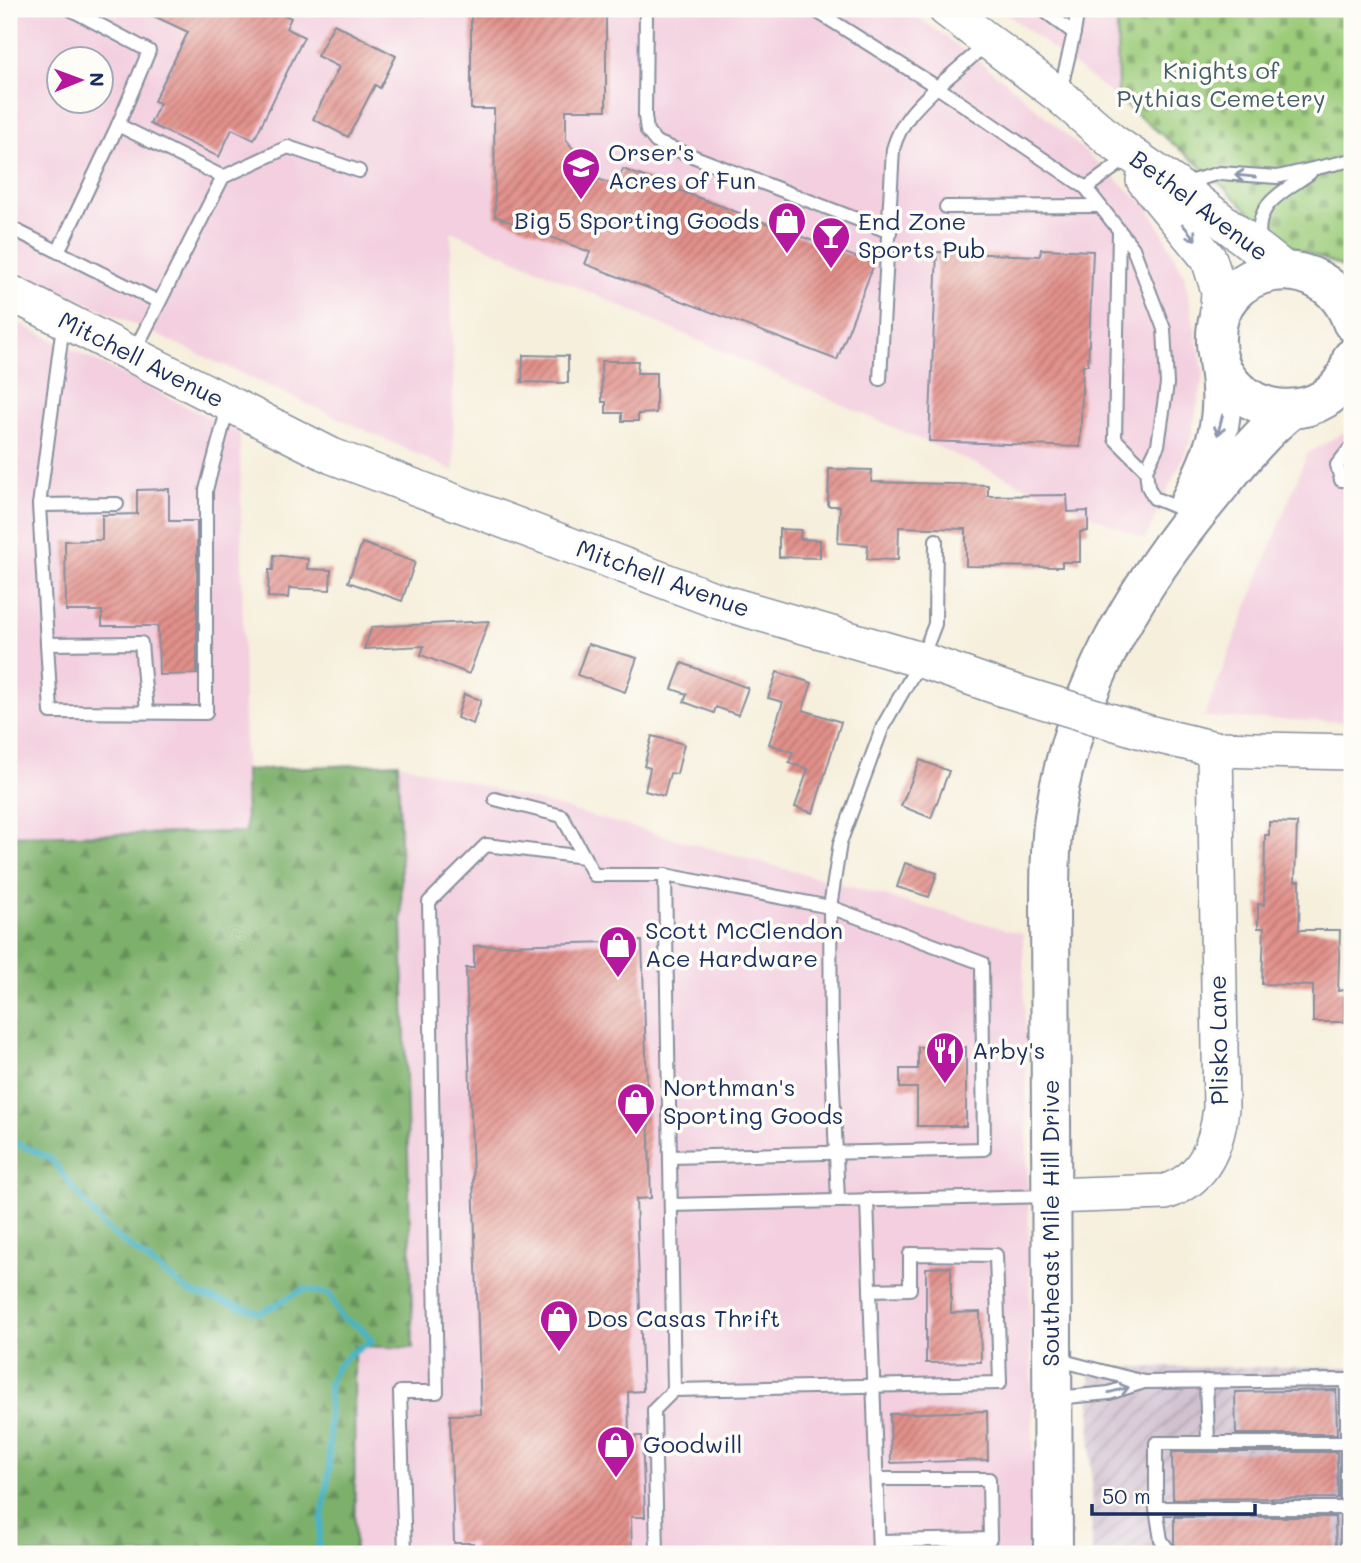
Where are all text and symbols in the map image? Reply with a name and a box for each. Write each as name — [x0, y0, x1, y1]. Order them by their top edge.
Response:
north arrow — [46, 46, 116, 116]
park label: Knights of Pythias Cemetery — [1117, 54, 1325, 113]
text: N — [85, 72, 110, 87]
place label: Orser's Acres of Fun — [608, 136, 756, 195]
street label: Bethel Avenue — [1124, 143, 1275, 267]
school or university icon: Orser's Acres of Fun — [560, 146, 602, 201]
one-way arrow — [1235, 169, 1257, 182]
shop icon: Big 5 Sporting Goods — [766, 200, 808, 255]
place label: Big 5 Sporting Goods — [514, 204, 760, 235]
place label: End Zone Sports Pub — [858, 205, 986, 264]
bar icon: End Zone Sports Pub — [810, 215, 852, 270]
one-way arrow — [1180, 223, 1196, 241]
street label: Mitchell Avenue — [53, 303, 230, 414]
one-way arrow — [1213, 413, 1226, 436]
street label: Mitchell Avenue — [573, 532, 754, 623]
place label: Scott McClendon Ace Hardware — [645, 914, 843, 973]
shop icon: Scott McClendon Ace Hardware — [597, 924, 639, 979]
street label: Plisko Lane — [1201, 975, 1234, 1105]
restaurant icon: Arby's — [924, 1030, 966, 1085]
place label: Arby's — [972, 1034, 1045, 1065]
place label: Northman's Sporting Goods — [663, 1071, 844, 1130]
street label: Southeast Mile Hill Drive — [1034, 1079, 1065, 1367]
shop icon: Northman's Sporting Goods — [615, 1081, 657, 1136]
shop icon: Dos Casas Thrift — [538, 1298, 580, 1353]
place label: Dos Casas Thrift — [586, 1302, 780, 1333]
one-way arrow — [1108, 1383, 1130, 1396]
shop icon: Goodwill — [595, 1424, 637, 1479]
place label: Goodwill — [643, 1428, 742, 1459]
scale bar — [1092, 1472, 1254, 1516]
text: 50 m — [1102, 1482, 1151, 1509]

